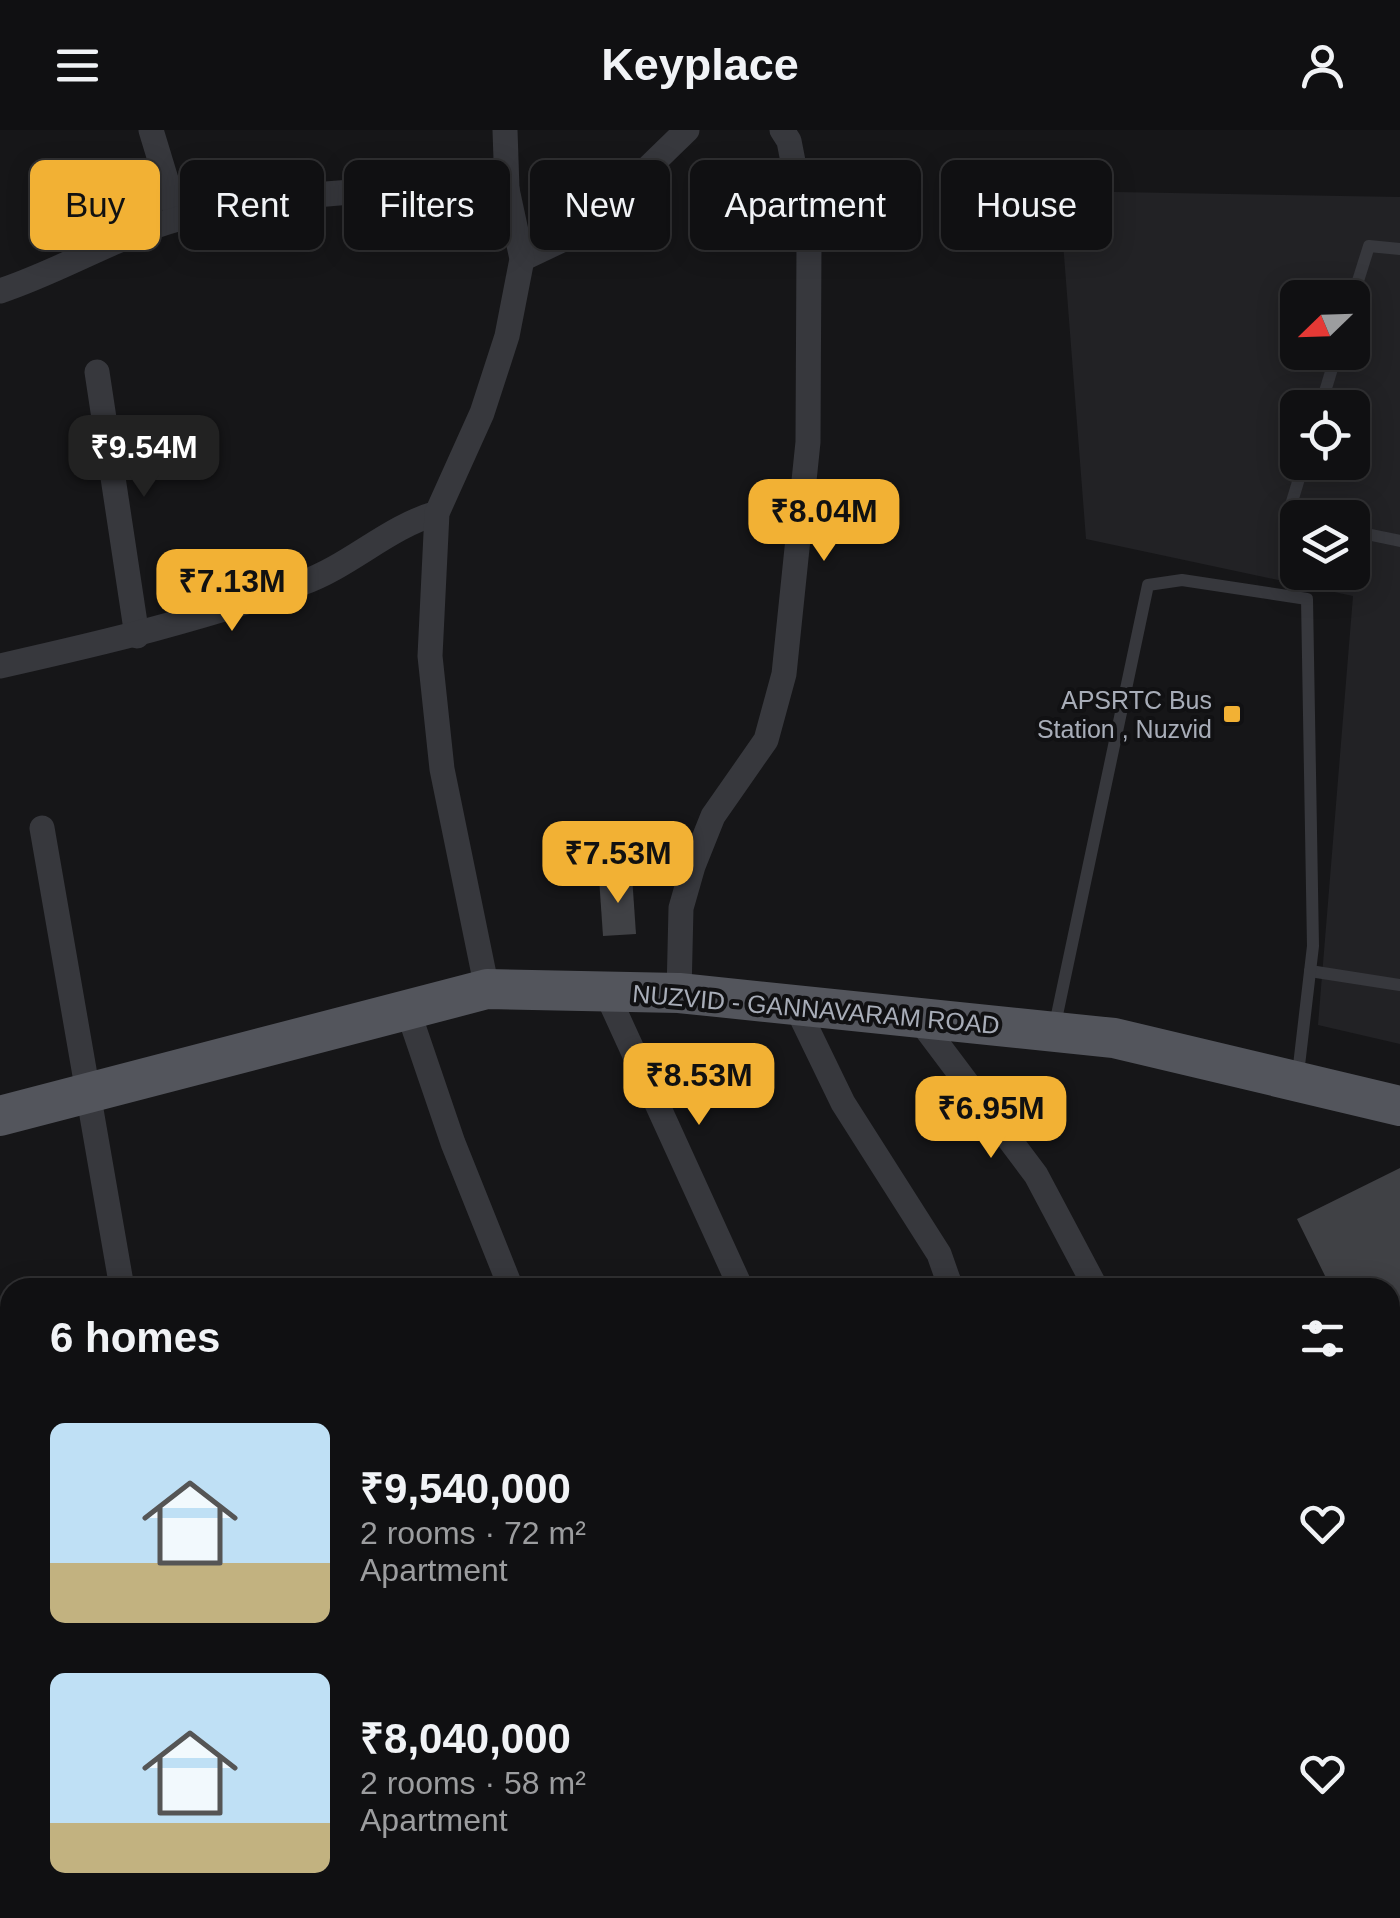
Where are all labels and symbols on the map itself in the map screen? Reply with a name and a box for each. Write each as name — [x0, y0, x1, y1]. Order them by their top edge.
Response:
north arrow — [1280, 280, 1370, 370]
pin: ₹9.54M — [63, 415, 225, 500]
pin: ₹8.04M — [743, 479, 905, 564]
pin: ₹7.13M — [151, 549, 313, 634]
place label: APSRTC Bus Station , Nuzvid — [1037, 686, 1212, 743]
marker: APSRTC Bus Station , Nuzvid — [1221, 703, 1243, 725]
pin: ₹7.53M — [537, 821, 699, 906]
street label: NUZVID - GANNAVARAM ROAD — [631, 979, 1001, 1039]
pin: ₹8.53M — [618, 1043, 780, 1128]
pin: ₹6.95M — [910, 1076, 1072, 1161]

